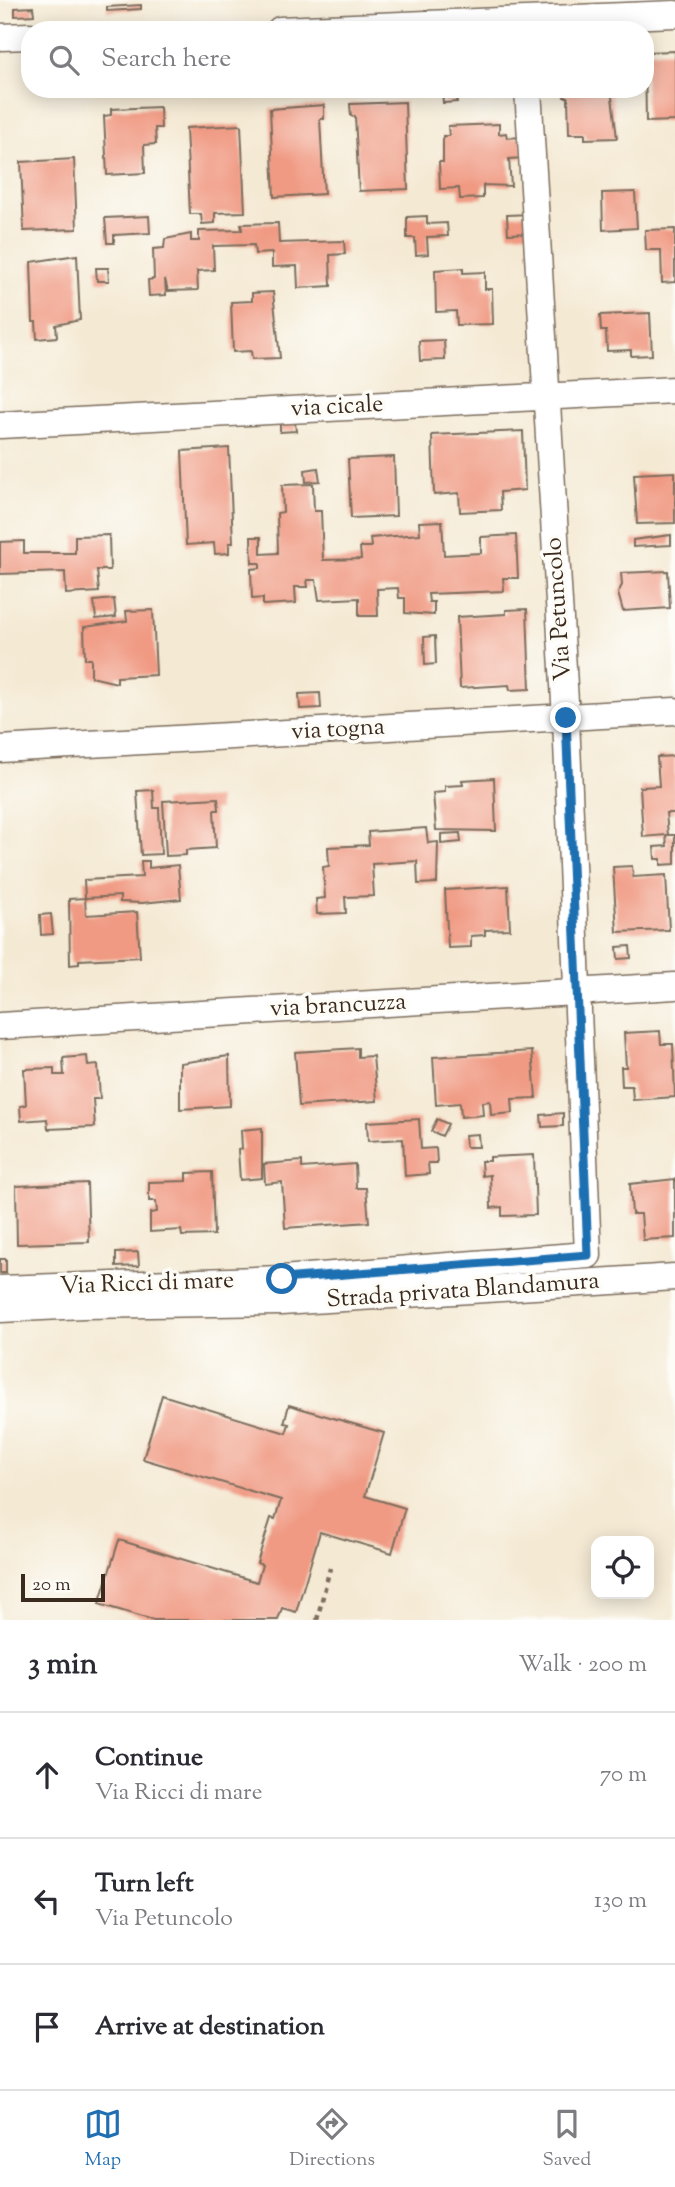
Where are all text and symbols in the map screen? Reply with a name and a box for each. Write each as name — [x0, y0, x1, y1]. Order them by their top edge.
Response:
search box — [21, 21, 654, 98]
icon: search — [45, 41, 83, 79]
text: Search here — [101, 41, 231, 78]
street label: via cicale — [290, 388, 384, 426]
street label: Via Petuncolo — [537, 536, 581, 682]
route end — [550, 702, 581, 733]
street label: via togna — [290, 711, 386, 749]
street label: via brancuzza — [269, 985, 407, 1027]
route start — [266, 1263, 297, 1294]
street label: Via Ricci di mare — [59, 1264, 235, 1304]
street label: Strada privata Blandamura — [325, 1264, 601, 1318]
map controls — [591, 1536, 654, 1599]
button: locate — [591, 1536, 654, 1599]
scale bar — [21, 1571, 105, 1603]
text: 20 m — [32, 1572, 71, 1599]
text: 3 min — [28, 1644, 98, 1687]
text: Walk · 200 m — [518, 1649, 647, 1682]
text: Continue — [95, 1740, 203, 1777]
icon: ahead — [28, 1756, 66, 1794]
text: 70 m — [600, 1759, 647, 1792]
text: Via Ricci di mare — [95, 1777, 262, 1810]
text: Turn left — [95, 1866, 194, 1903]
icon: left — [28, 1882, 66, 1920]
text: 130 m — [594, 1885, 647, 1918]
text: Via Petuncolo — [95, 1903, 233, 1936]
icon: arrive — [28, 2008, 66, 2046]
text: Arrive at destination — [95, 2009, 325, 2046]
tab: Map — [84, 2105, 122, 2174]
tab: Directions — [289, 2105, 375, 2174]
tab: Saved — [542, 2105, 591, 2174]

